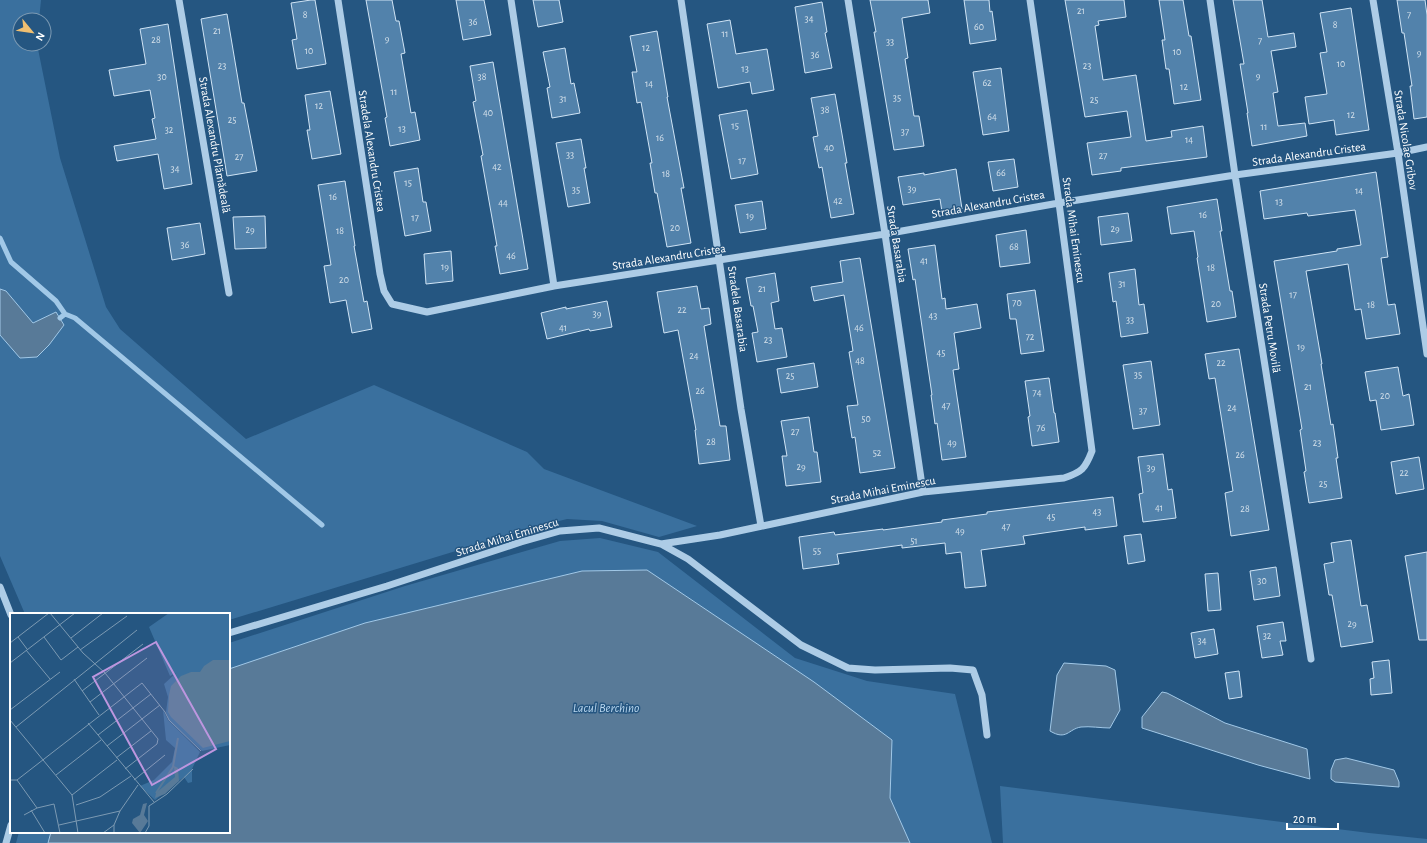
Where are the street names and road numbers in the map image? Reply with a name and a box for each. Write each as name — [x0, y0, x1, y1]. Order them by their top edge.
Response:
street label: Strada Alexandru Plămădeală — [197, 76, 233, 215]
street label: Stradela Alexandru Cristea — [356, 89, 388, 213]
street label: Strada Nicolae Gribov — [1392, 89, 1420, 191]
street label: Strada Alexandru Cristea — [1251, 140, 1367, 168]
street label: Strada Mihai Eminescu — [1061, 176, 1087, 284]
street label: Strada Alexandru Cristea — [930, 188, 1046, 220]
street label: Strada Basarabia — [885, 204, 909, 284]
street label: Strada Alexandru Cristea — [611, 242, 727, 272]
street label: Stradela Basarabia — [726, 265, 750, 353]
street label: Strada Petru Movilă — [1257, 282, 1283, 374]
street label: Strada Mihai Eminescu — [830, 474, 936, 506]
street label: Strada Mihai Eminescu — [454, 516, 560, 558]

